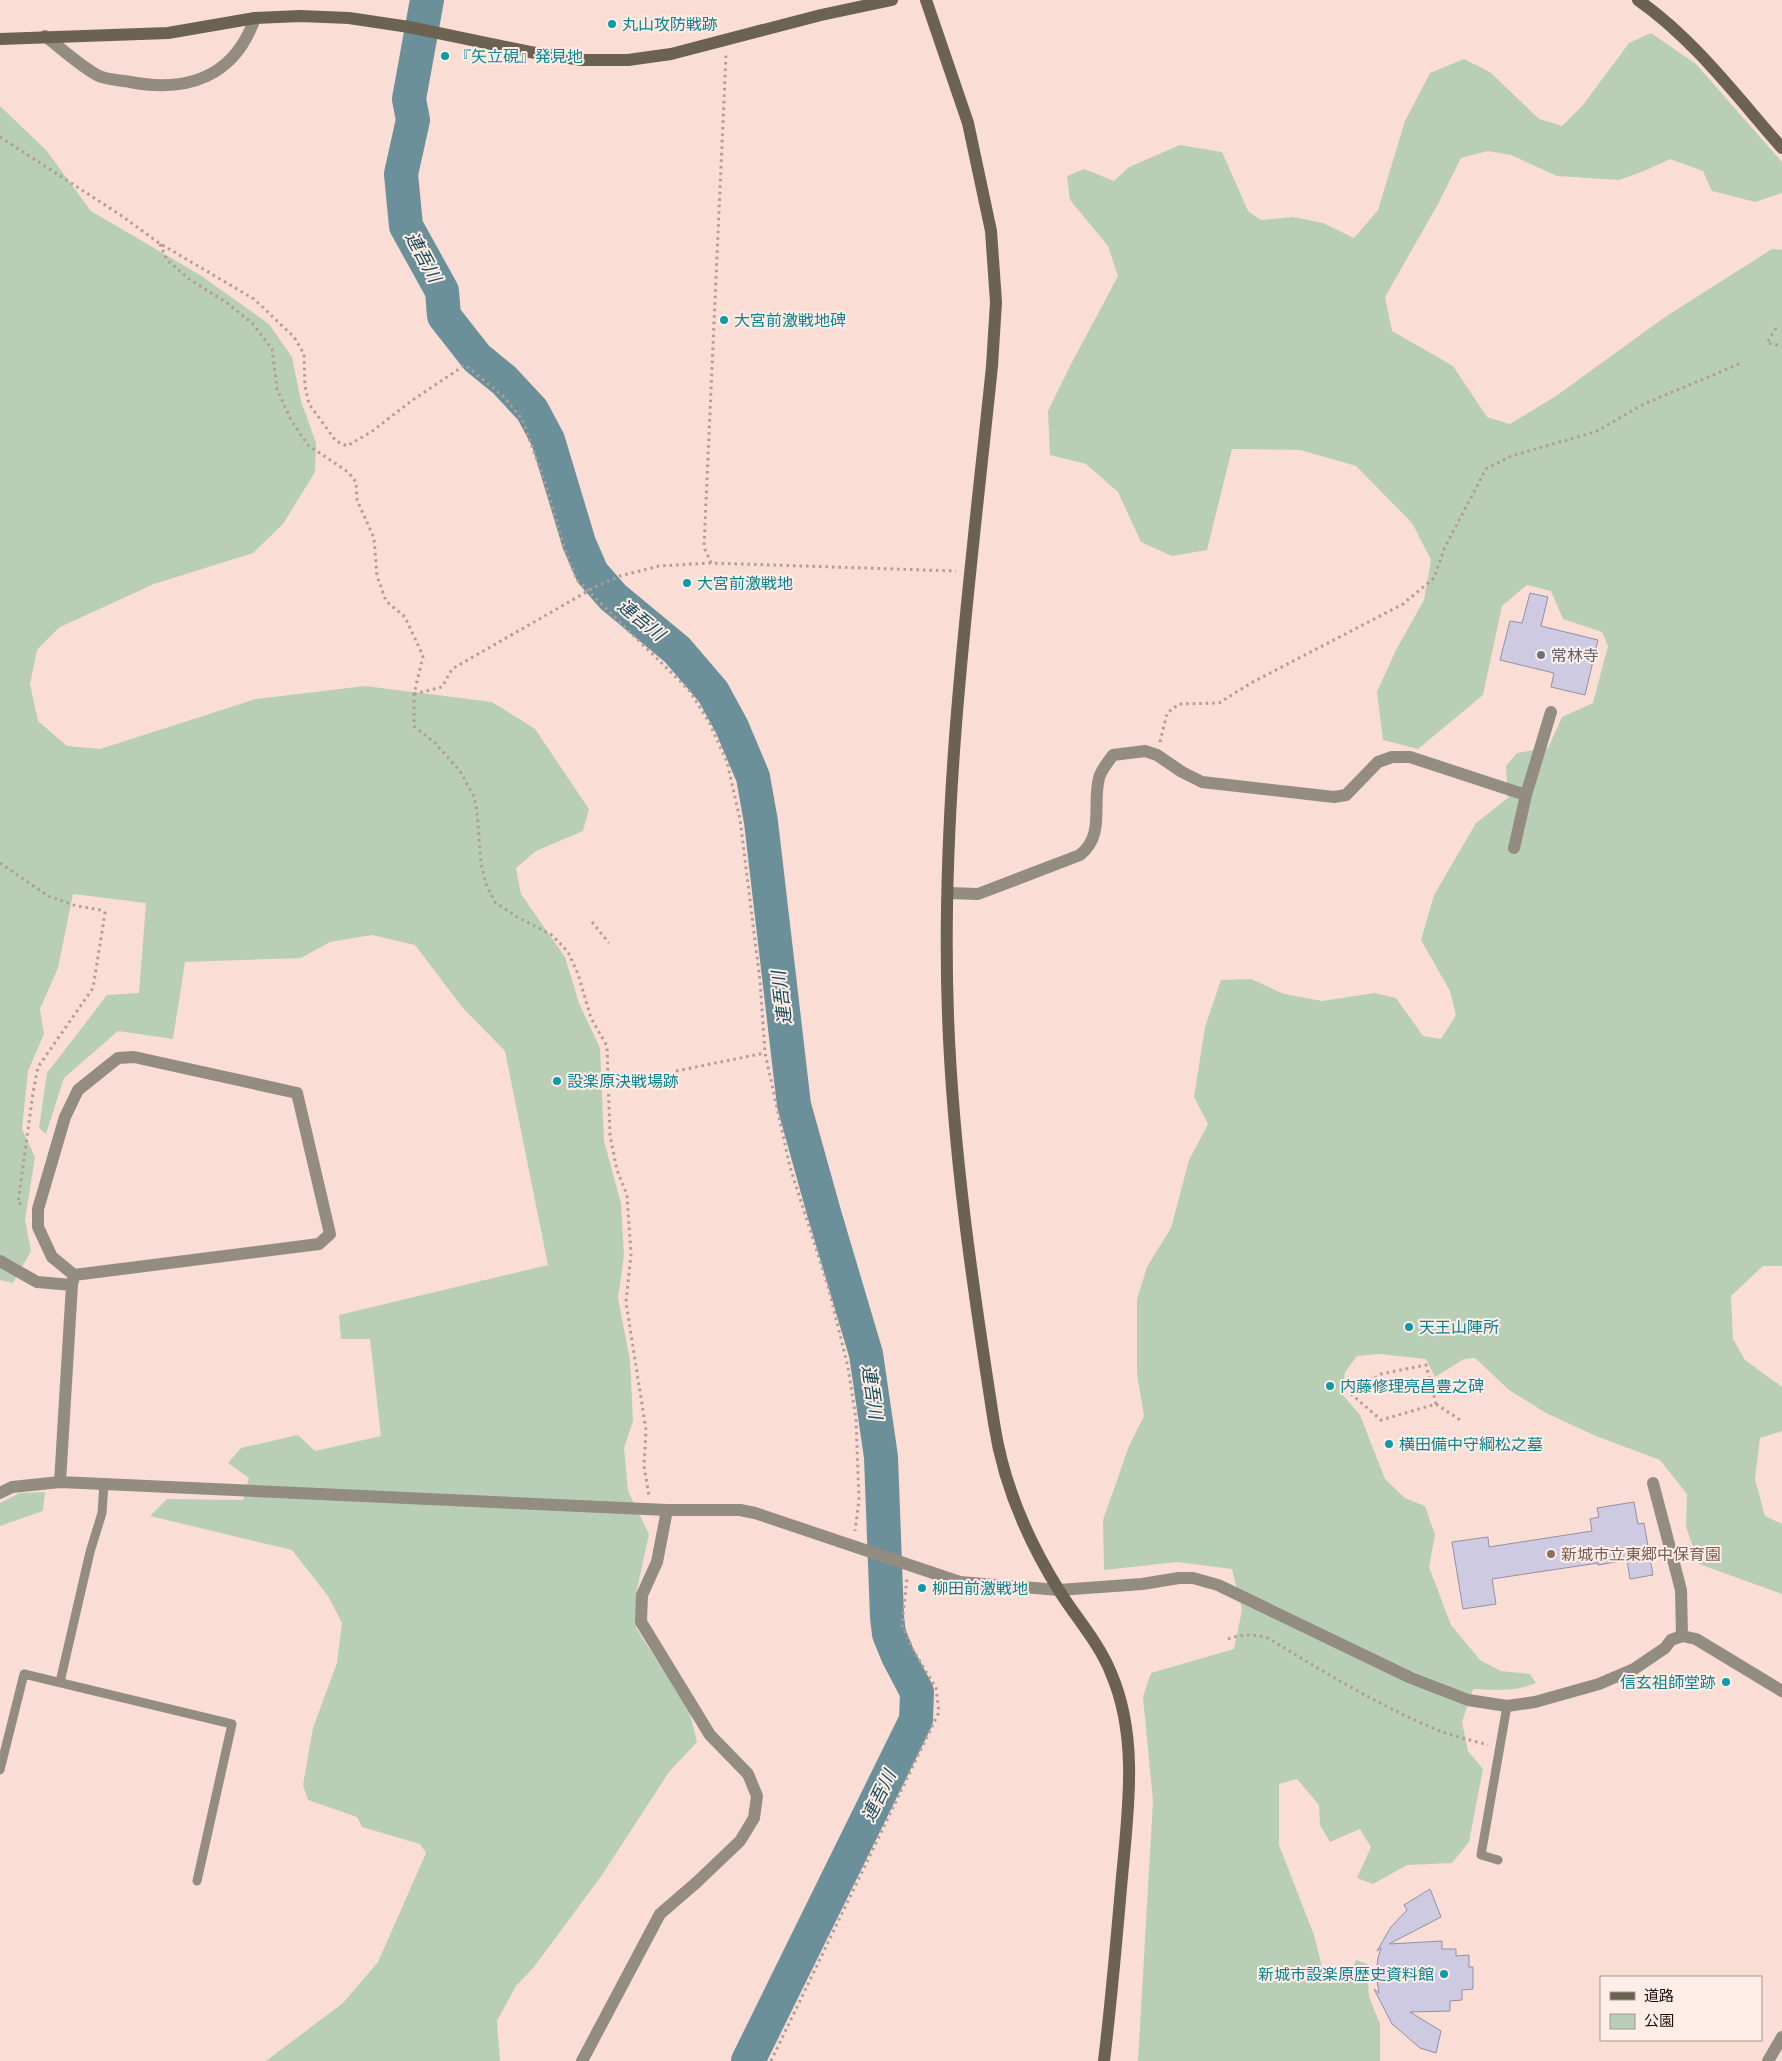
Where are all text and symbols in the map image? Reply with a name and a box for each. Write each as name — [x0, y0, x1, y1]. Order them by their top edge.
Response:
place label: 丸山攻防戦跡 — [622, 14, 718, 35]
marker: 丸山攻防戦跡 — [606, 18, 618, 30]
place label: 『矢立硯』発見地 — [455, 46, 583, 67]
marker: 『矢立硯』発見地 — [439, 50, 451, 62]
water label: 連吾川 — [400, 228, 447, 288]
place label: 大宮前激戦地碑 — [734, 310, 846, 331]
marker: 大宮前激戦地碑 — [718, 314, 730, 326]
place label: 大宮前激戦地 — [697, 573, 793, 594]
marker: 大宮前激戦地 — [681, 577, 693, 589]
water label: 連吾川 — [612, 594, 671, 648]
place label: 常林寺 — [1551, 645, 1599, 666]
marker: 常林寺 — [1535, 649, 1547, 661]
water label: 連吾川 — [767, 968, 797, 1026]
place label: 設楽原決戦場跡 — [567, 1071, 679, 1092]
marker: 設楽原決戦場跡 — [551, 1075, 563, 1087]
place label: 天王山陣所 — [1419, 1317, 1499, 1338]
marker: 天王山陣所 — [1403, 1321, 1415, 1333]
water label: 連吾川 — [856, 1364, 888, 1422]
place label: 内藤修理亮昌豊之碑 — [1340, 1376, 1484, 1397]
marker: 内藤修理亮昌豊之碑 — [1324, 1380, 1336, 1392]
place label: 横田備中守綱松之墓 — [1399, 1434, 1543, 1455]
marker: 横田備中守綱松之墓 — [1383, 1438, 1395, 1450]
place label: 新城市立東郷中保育園 — [1561, 1544, 1721, 1565]
marker: 新城市立東郷中保育園 — [1545, 1548, 1557, 1560]
place label: 柳田前激戦地 — [932, 1578, 1028, 1599]
marker: 柳田前激戦地 — [916, 1582, 928, 1594]
place label: 信玄祖師堂跡 — [1620, 1672, 1716, 1693]
marker: 信玄祖師堂跡 — [1720, 1676, 1732, 1688]
water label: 連吾川 — [856, 1765, 902, 1826]
place label: 新城市設楽原歴史資料館 — [1258, 1964, 1434, 1985]
marker: 新城市設楽原歴史資料館 — [1438, 1968, 1450, 1980]
legend — [1600, 1976, 1762, 2041]
text: 道路 — [1644, 1986, 1674, 2006]
text: 公園 — [1644, 2011, 1674, 2031]

